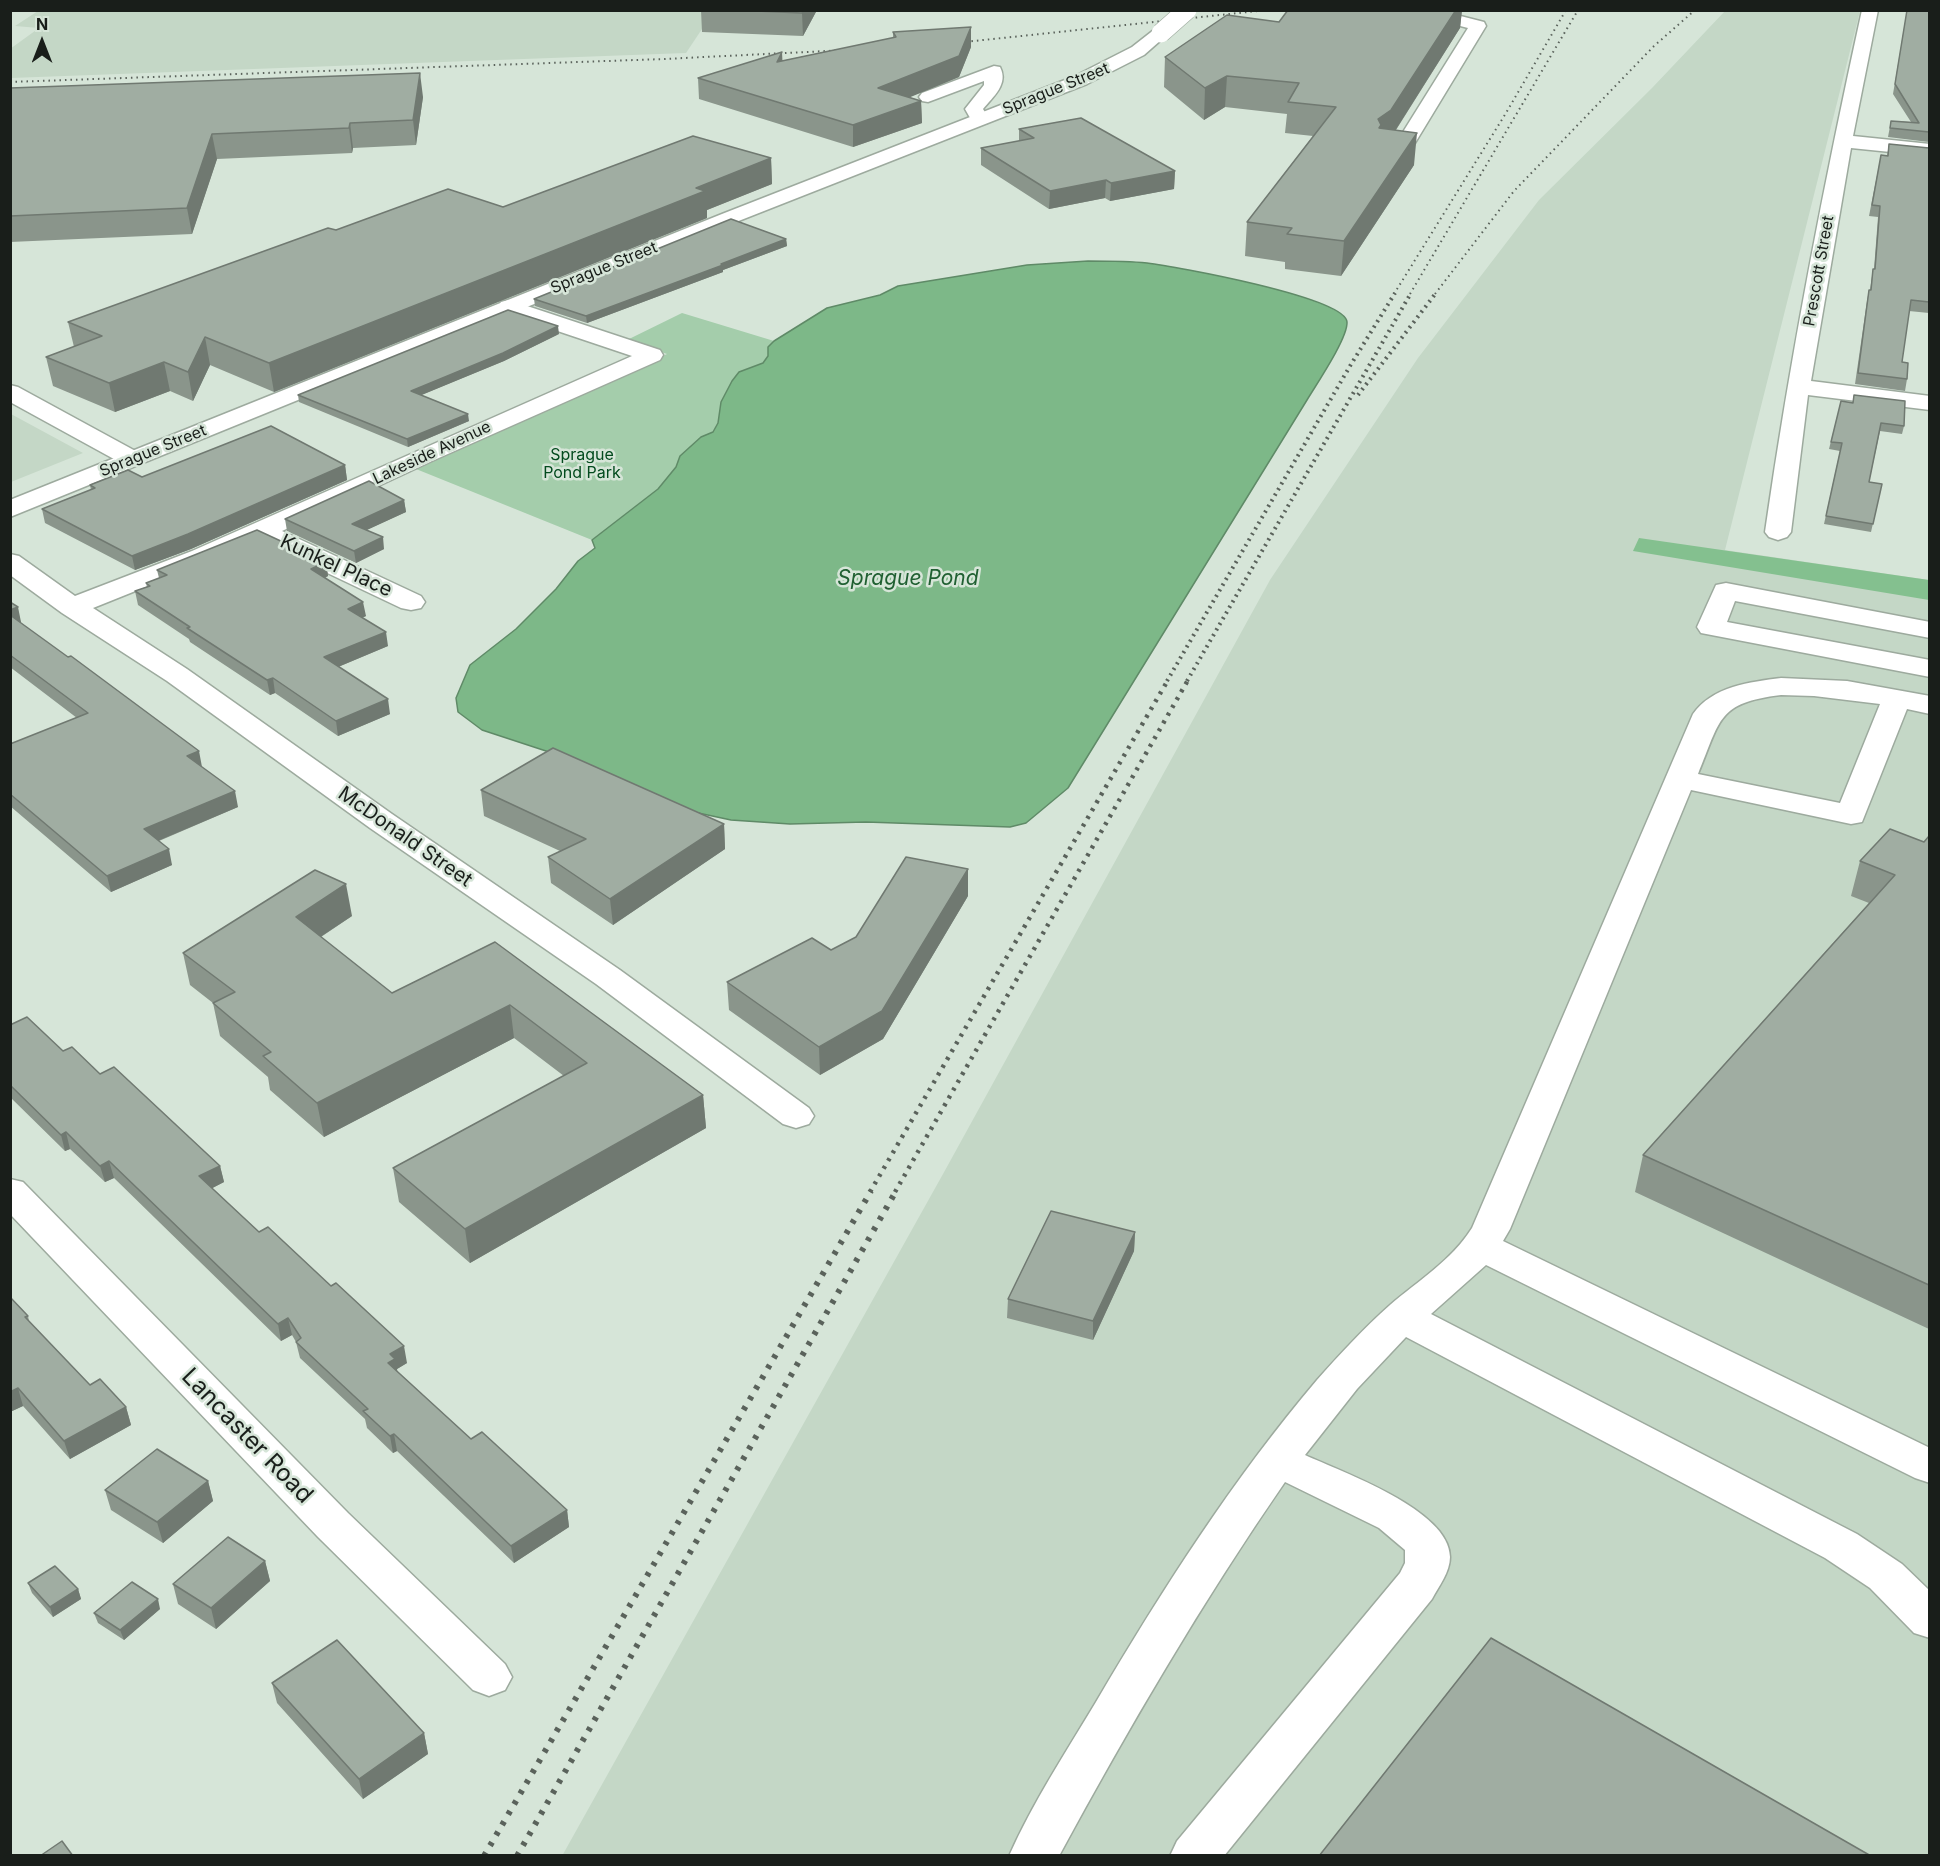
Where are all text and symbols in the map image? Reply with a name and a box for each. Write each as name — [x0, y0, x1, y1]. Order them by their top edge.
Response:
north arrow — [12, 12, 72, 72]
text: N — [36, 14, 48, 34]
street label: Sprague Street — [1000, 59, 1112, 119]
street label: Prescott Street — [1800, 214, 1838, 328]
street label: Sprague Street — [548, 238, 660, 298]
street label: Lakeside Avenue — [370, 417, 494, 489]
street label: Sprague Street — [97, 421, 209, 481]
park label: Sprague Pond Park — [543, 445, 621, 483]
street label: Kunkel Place — [276, 530, 396, 602]
water label: Sprague Pond — [837, 566, 979, 592]
street label: McDonald Street — [333, 782, 477, 892]
street label: Lancaster Road — [175, 1362, 319, 1510]

